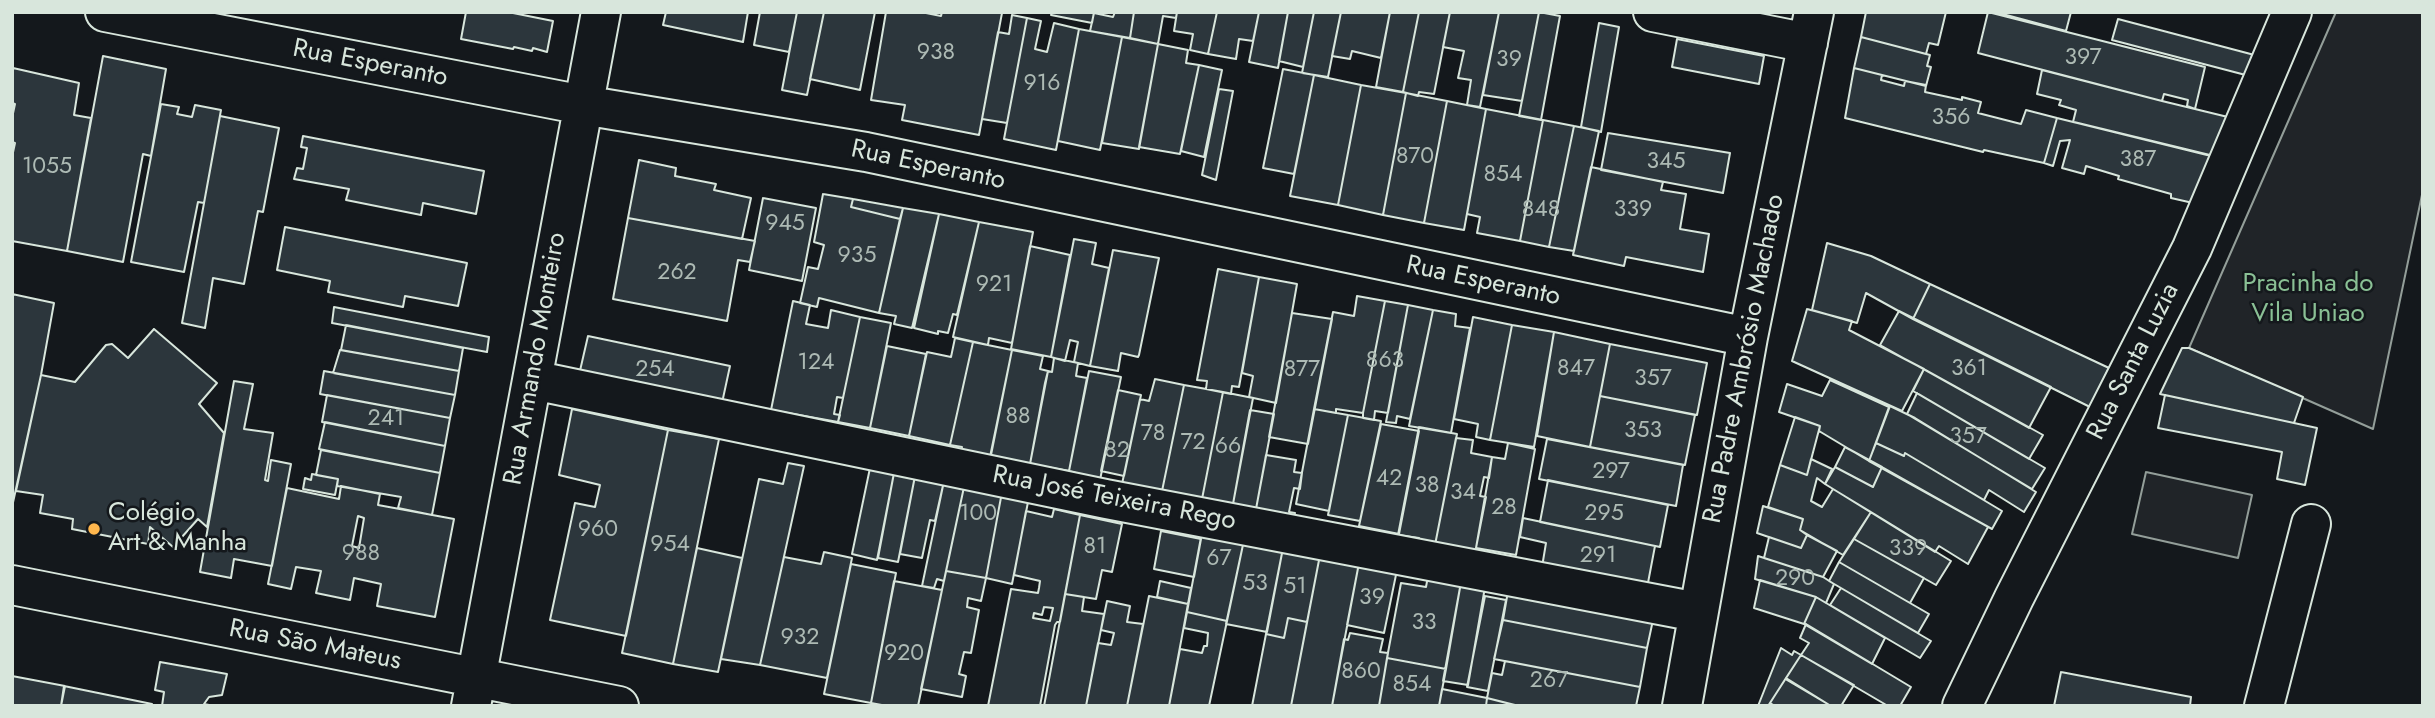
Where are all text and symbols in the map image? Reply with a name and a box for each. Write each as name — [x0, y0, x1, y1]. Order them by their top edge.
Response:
street label: Rua Esperanto — [290, 34, 450, 94]
house number: 938 — [917, 39, 955, 67]
house number: 397 — [2064, 44, 2102, 72]
house number: 39 — [1496, 46, 1522, 74]
house number: 916 — [1024, 70, 1060, 98]
house number: 356 — [1932, 104, 1970, 132]
street label: Rua Esperanto — [848, 134, 1008, 198]
house number: 870 — [1396, 143, 1434, 171]
house number: 387 — [2120, 146, 2156, 174]
house number: 345 — [1647, 148, 1685, 176]
house number: 1055 — [22, 153, 72, 181]
house number: 854 — [1484, 161, 1522, 189]
street label: Rua Padre Ambrósio Machado — [1698, 192, 1792, 526]
house number: 848 — [1522, 196, 1560, 224]
house number: 339 — [1614, 196, 1652, 224]
house number: 945 — [765, 210, 805, 238]
street label: Rua Armando Monteiro — [498, 230, 574, 488]
house number: 935 — [838, 242, 876, 270]
street label: Rua Esperanto — [1403, 250, 1563, 314]
house number: 262 — [657, 259, 697, 287]
park label: Pracinha do Vila Uniao — [2243, 269, 2373, 330]
house number: 921 — [976, 271, 1012, 299]
street label: Rua Santa Luzia — [2081, 279, 2187, 445]
house number: 863 — [1366, 347, 1404, 375]
house number: 124 — [798, 349, 834, 377]
house number: 847 — [1557, 355, 1595, 383]
house number: 361 — [1951, 355, 1987, 383]
house number: 254 — [635, 356, 675, 384]
house number: 877 — [1284, 356, 1320, 384]
house number: 357 — [1634, 365, 1672, 393]
house number: 88 — [1005, 403, 1031, 431]
house number: 241 — [368, 405, 404, 433]
house number: 353 — [1624, 417, 1662, 445]
house number: 78 — [1141, 420, 1165, 448]
house number: 357 — [1949, 423, 1987, 451]
house number: 72 — [1180, 429, 1206, 457]
house number: 66 — [1215, 433, 1241, 461]
house number: 82 — [1104, 437, 1130, 465]
house number: 297 — [1592, 458, 1630, 486]
street label: Rua José Teixeira Rego — [990, 460, 1238, 538]
house number: 42 — [1376, 465, 1402, 493]
house number: 38 — [1414, 472, 1440, 500]
house number: 34 — [1450, 479, 1476, 507]
house number: 28 — [1491, 494, 1517, 522]
place label: Colégio Art & Manha — [108, 498, 247, 560]
house number: 100 — [959, 500, 997, 528]
house number: 295 — [1584, 500, 1624, 528]
house number: 960 — [578, 516, 618, 544]
marker: Colégio Art & Manha — [86, 521, 102, 537]
house number: 954 — [650, 531, 690, 559]
house number: 81 — [1084, 533, 1106, 561]
house number: 339 — [1889, 535, 1927, 563]
house number: 988 — [342, 540, 380, 568]
house number: 291 — [1580, 542, 1616, 570]
house number: 67 — [1206, 545, 1232, 573]
house number: 290 — [1775, 565, 1815, 593]
house number: 53 — [1242, 570, 1268, 598]
house number: 51 — [1283, 573, 1307, 601]
house number: 39 — [1359, 584, 1385, 612]
house number: 33 — [1411, 609, 1437, 637]
street label: Rua São Mateus — [226, 614, 404, 678]
house number: 932 — [781, 624, 819, 652]
house number: 920 — [884, 640, 924, 668]
house number: 860 — [1341, 658, 1381, 686]
house number: 267 — [1530, 667, 1568, 695]
house number: 854 — [1393, 671, 1431, 699]

